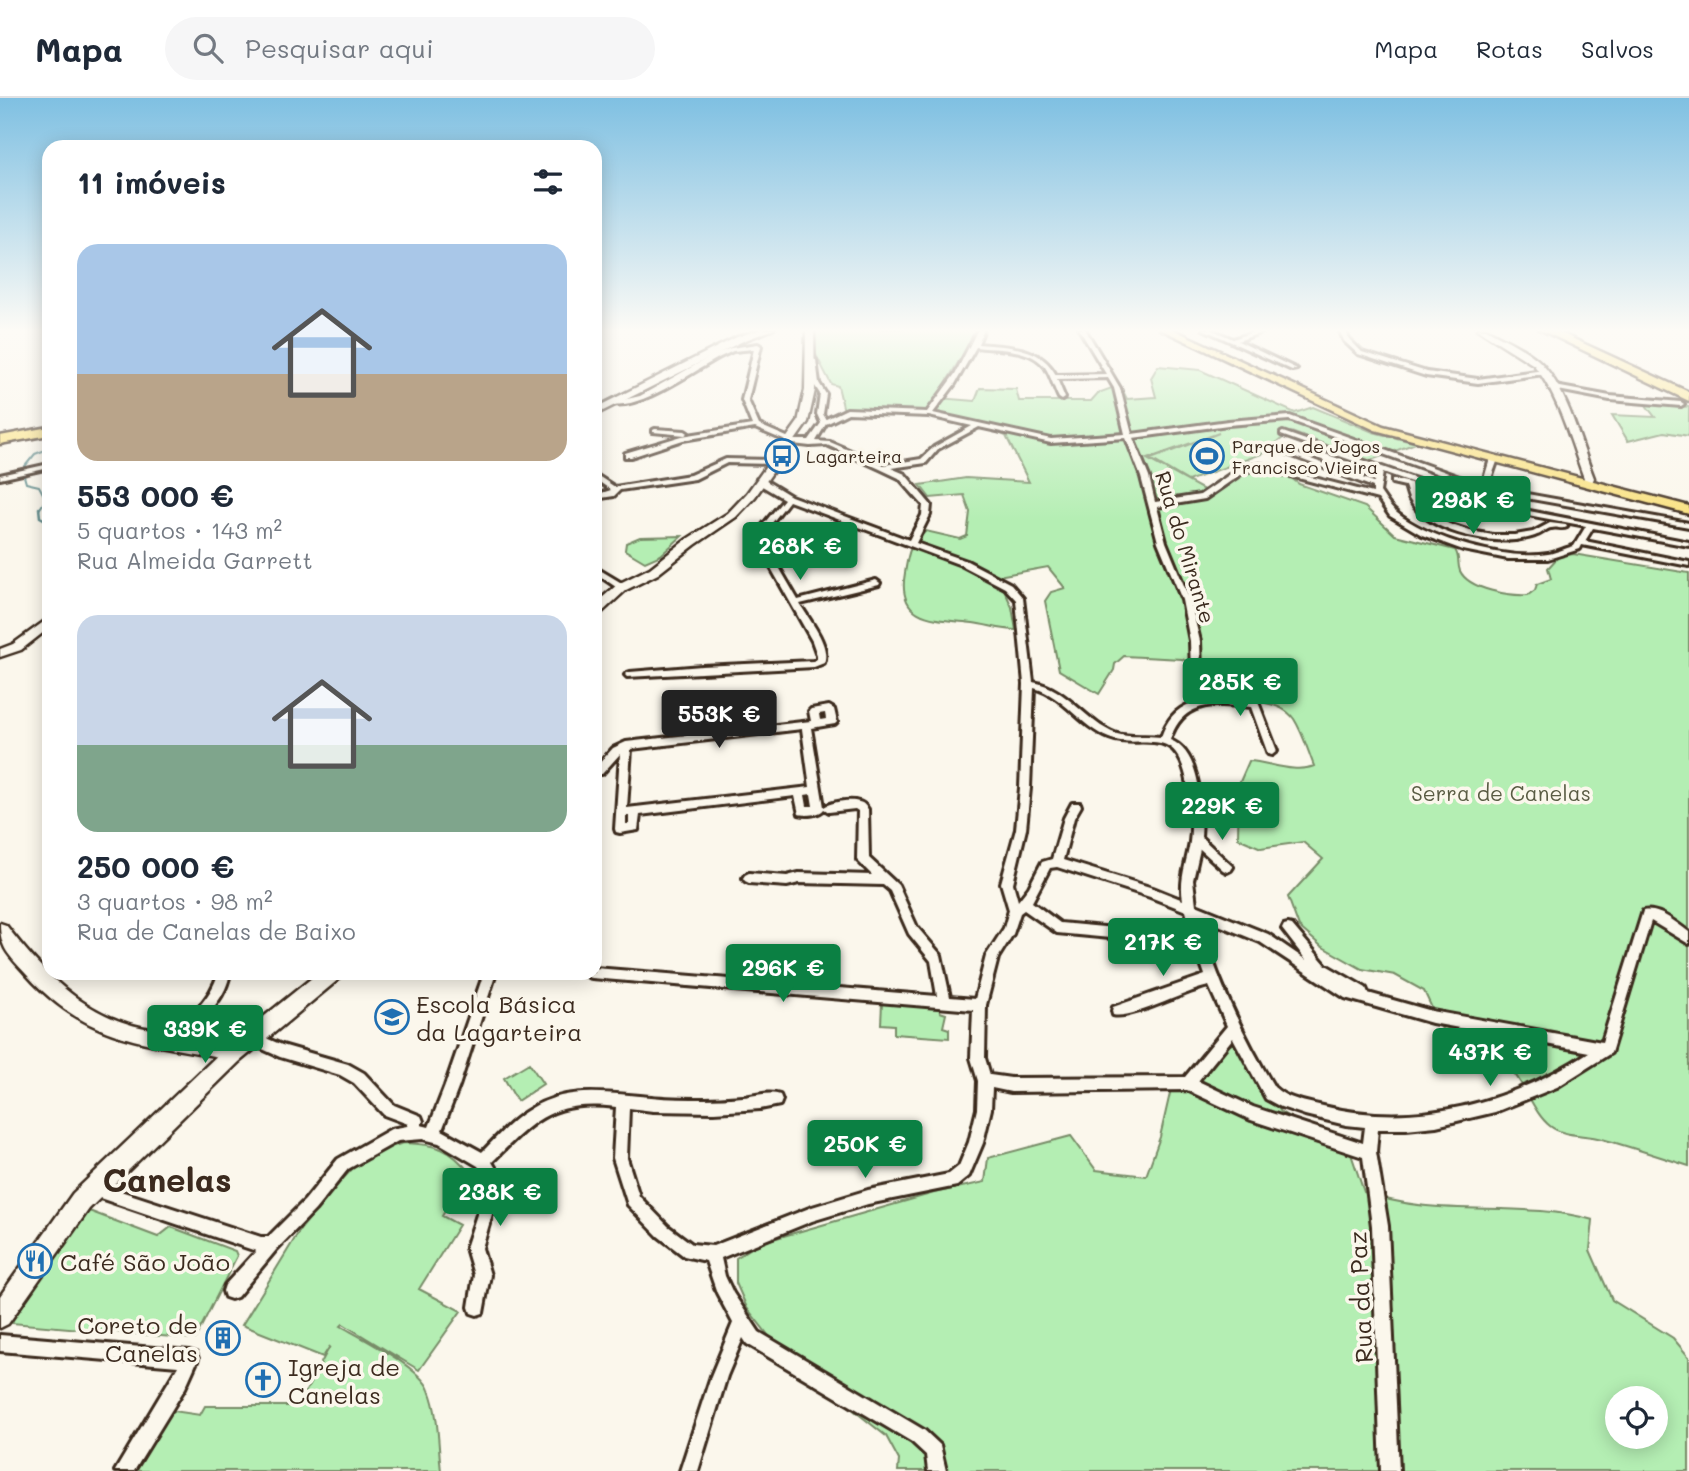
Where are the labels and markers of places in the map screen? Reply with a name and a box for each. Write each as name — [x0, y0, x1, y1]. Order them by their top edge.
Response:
place label: Parque de Jogos Francisco Vieira — [1232, 434, 1380, 479]
bus stop icon: Lagarteira — [763, 437, 801, 475]
sports icon: Parque de Jogos Francisco Vieira — [1188, 437, 1226, 475]
place label: Lagarteira — [806, 444, 902, 468]
pin: 298K € — [1416, 476, 1530, 536]
pin: 268K € — [743, 522, 857, 582]
pin: 285K € — [1183, 658, 1297, 718]
pin: 553K € — [662, 690, 776, 750]
pin: 229K € — [1165, 782, 1279, 842]
pin: 217K € — [1106, 918, 1220, 978]
pin: 296K € — [726, 944, 840, 1004]
place label: Escola Básica da Lagarteira — [416, 988, 582, 1047]
school or university icon: Escola Básica da Lagarteira — [373, 998, 411, 1036]
pin: 339K € — [148, 1006, 262, 1065]
pin: 437K € — [1433, 1028, 1547, 1088]
pin: 250K € — [808, 1121, 922, 1180]
pin: 238K € — [443, 1168, 557, 1228]
restaurant icon: Café São João — [16, 1242, 54, 1280]
place label: Café São João — [60, 1246, 230, 1277]
place label: Coreto de Canelas — [77, 1309, 198, 1368]
building icon: Coreto de Canelas — [204, 1319, 242, 1357]
place label: Igreja de Canelas — [288, 1351, 400, 1410]
church icon: Igreja de Canelas — [244, 1361, 282, 1399]

